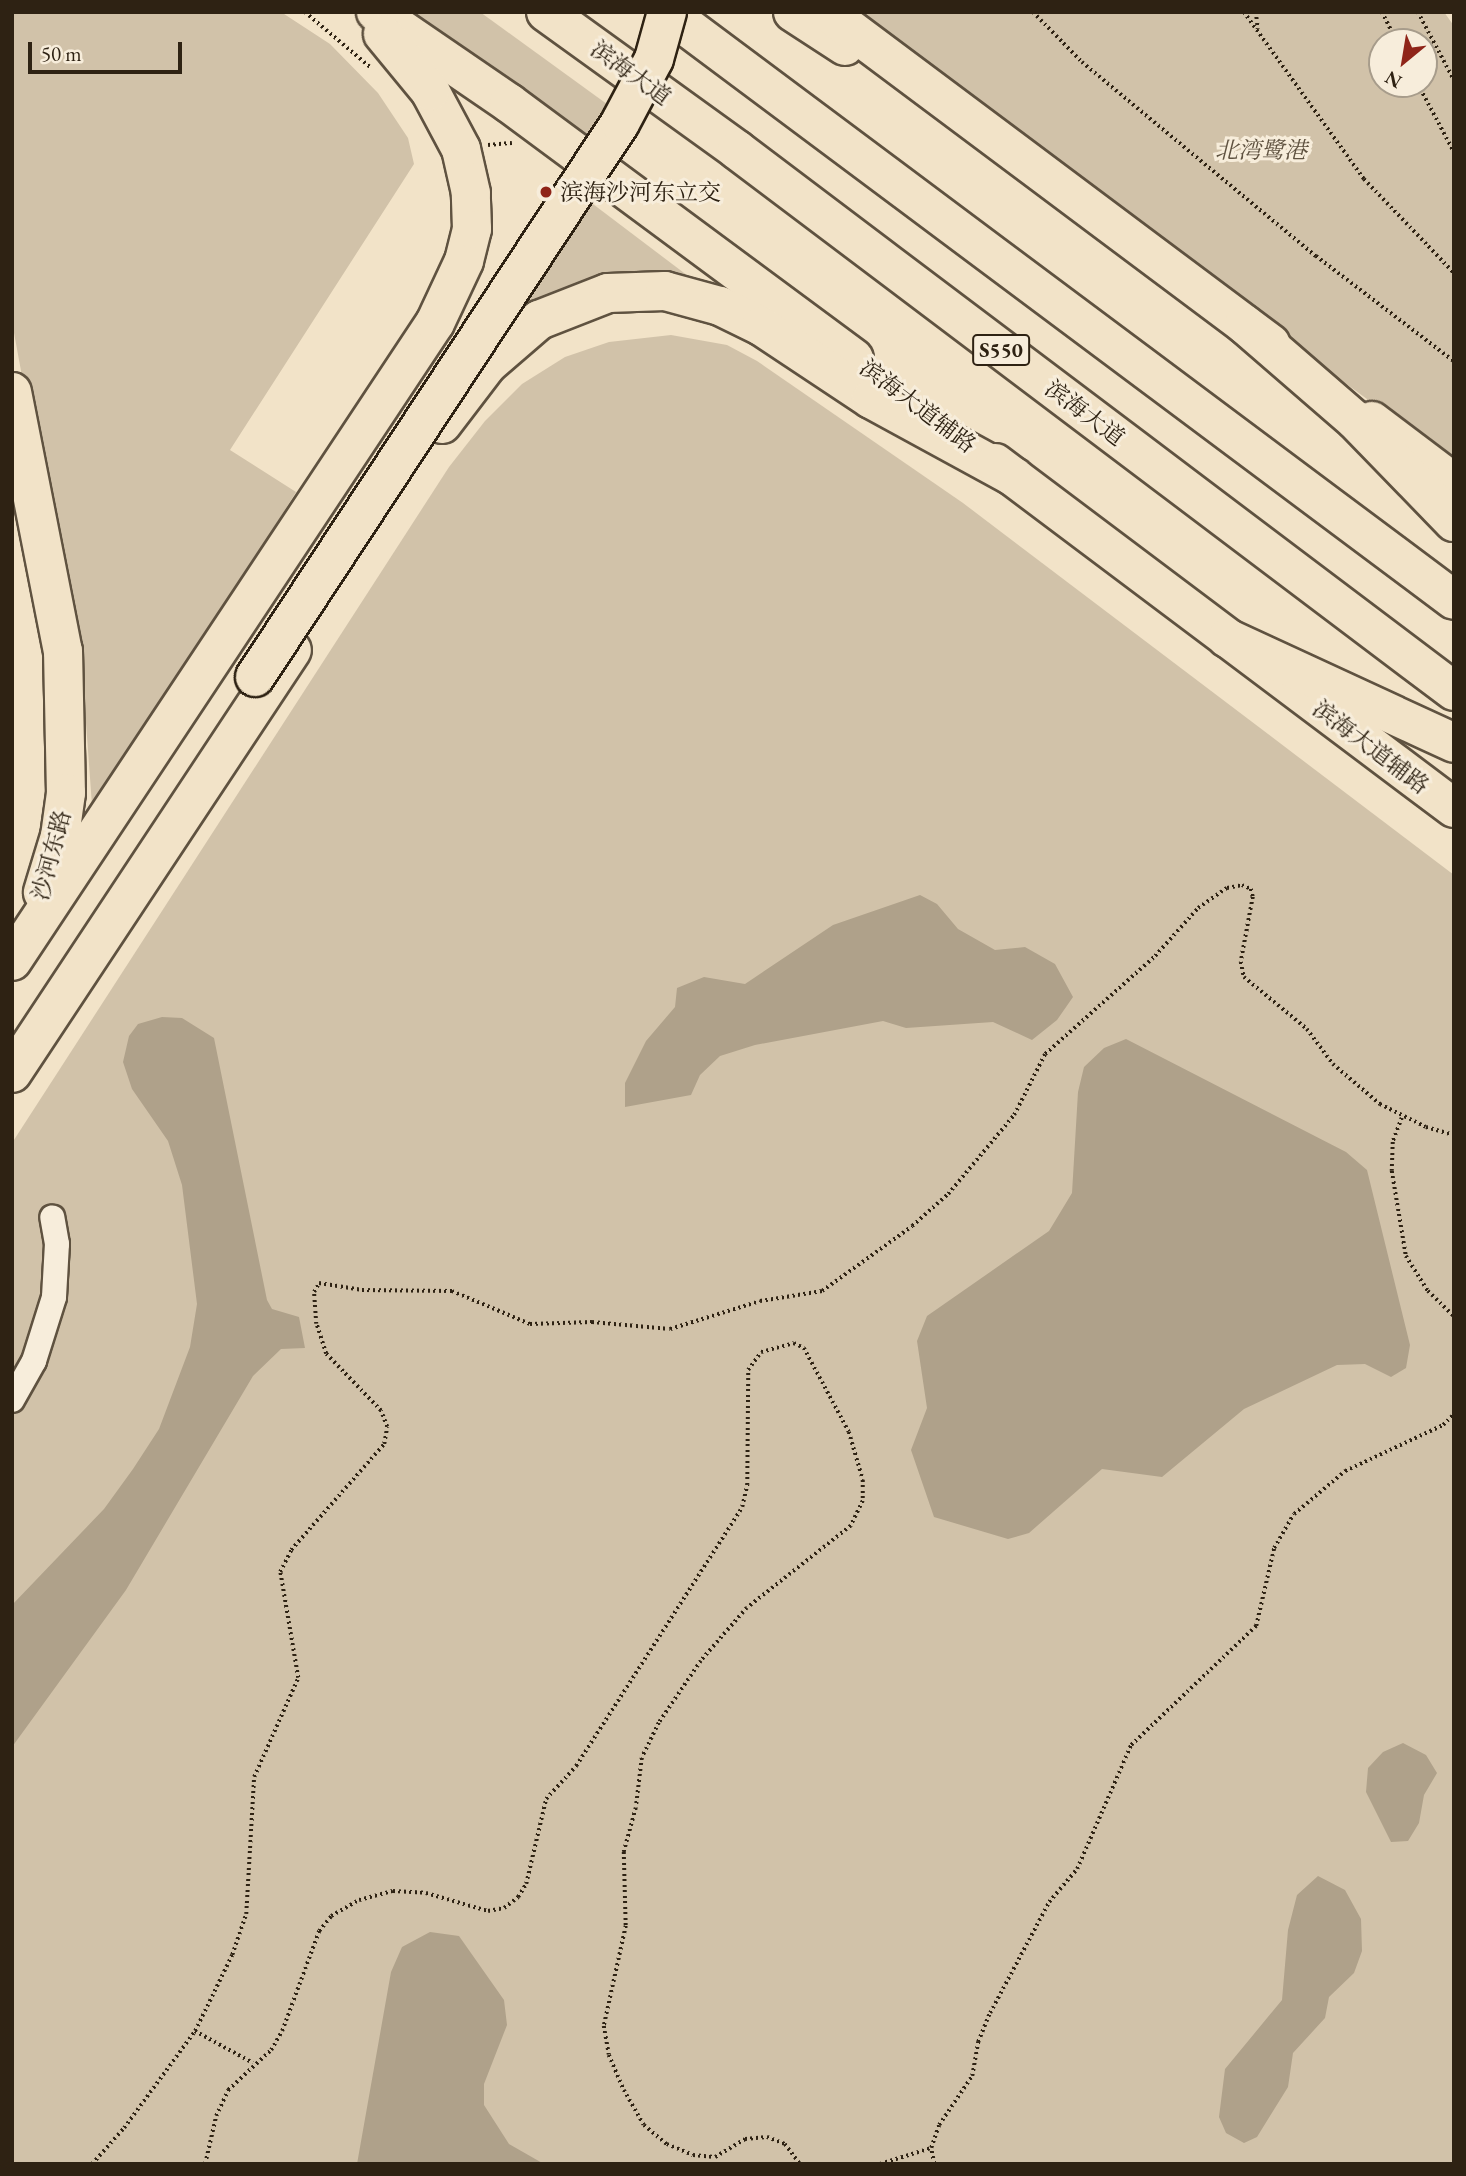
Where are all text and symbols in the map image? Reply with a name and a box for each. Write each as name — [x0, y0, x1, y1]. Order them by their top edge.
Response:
scale bar — [32, 28, 186, 72]
north arrow — [1368, 28, 1438, 98]
street label: 滨海大道 — [586, 35, 676, 111]
text: 50 m — [41, 40, 82, 67]
text: N — [1380, 65, 1406, 95]
park label: 北湾鹭港 — [1215, 136, 1307, 164]
place label: 滨海沙河东立交 — [560, 178, 721, 206]
marker: 滨海沙河东立交 — [538, 184, 554, 200]
road number: S550 — [971, 332, 1031, 368]
street label: 滨海大道辅路 — [855, 353, 981, 459]
street label: 滨海大道 — [1040, 374, 1130, 452]
street label: 滨海大道辅路 — [1308, 694, 1434, 800]
street label: 沙河东路 — [26, 807, 76, 903]

